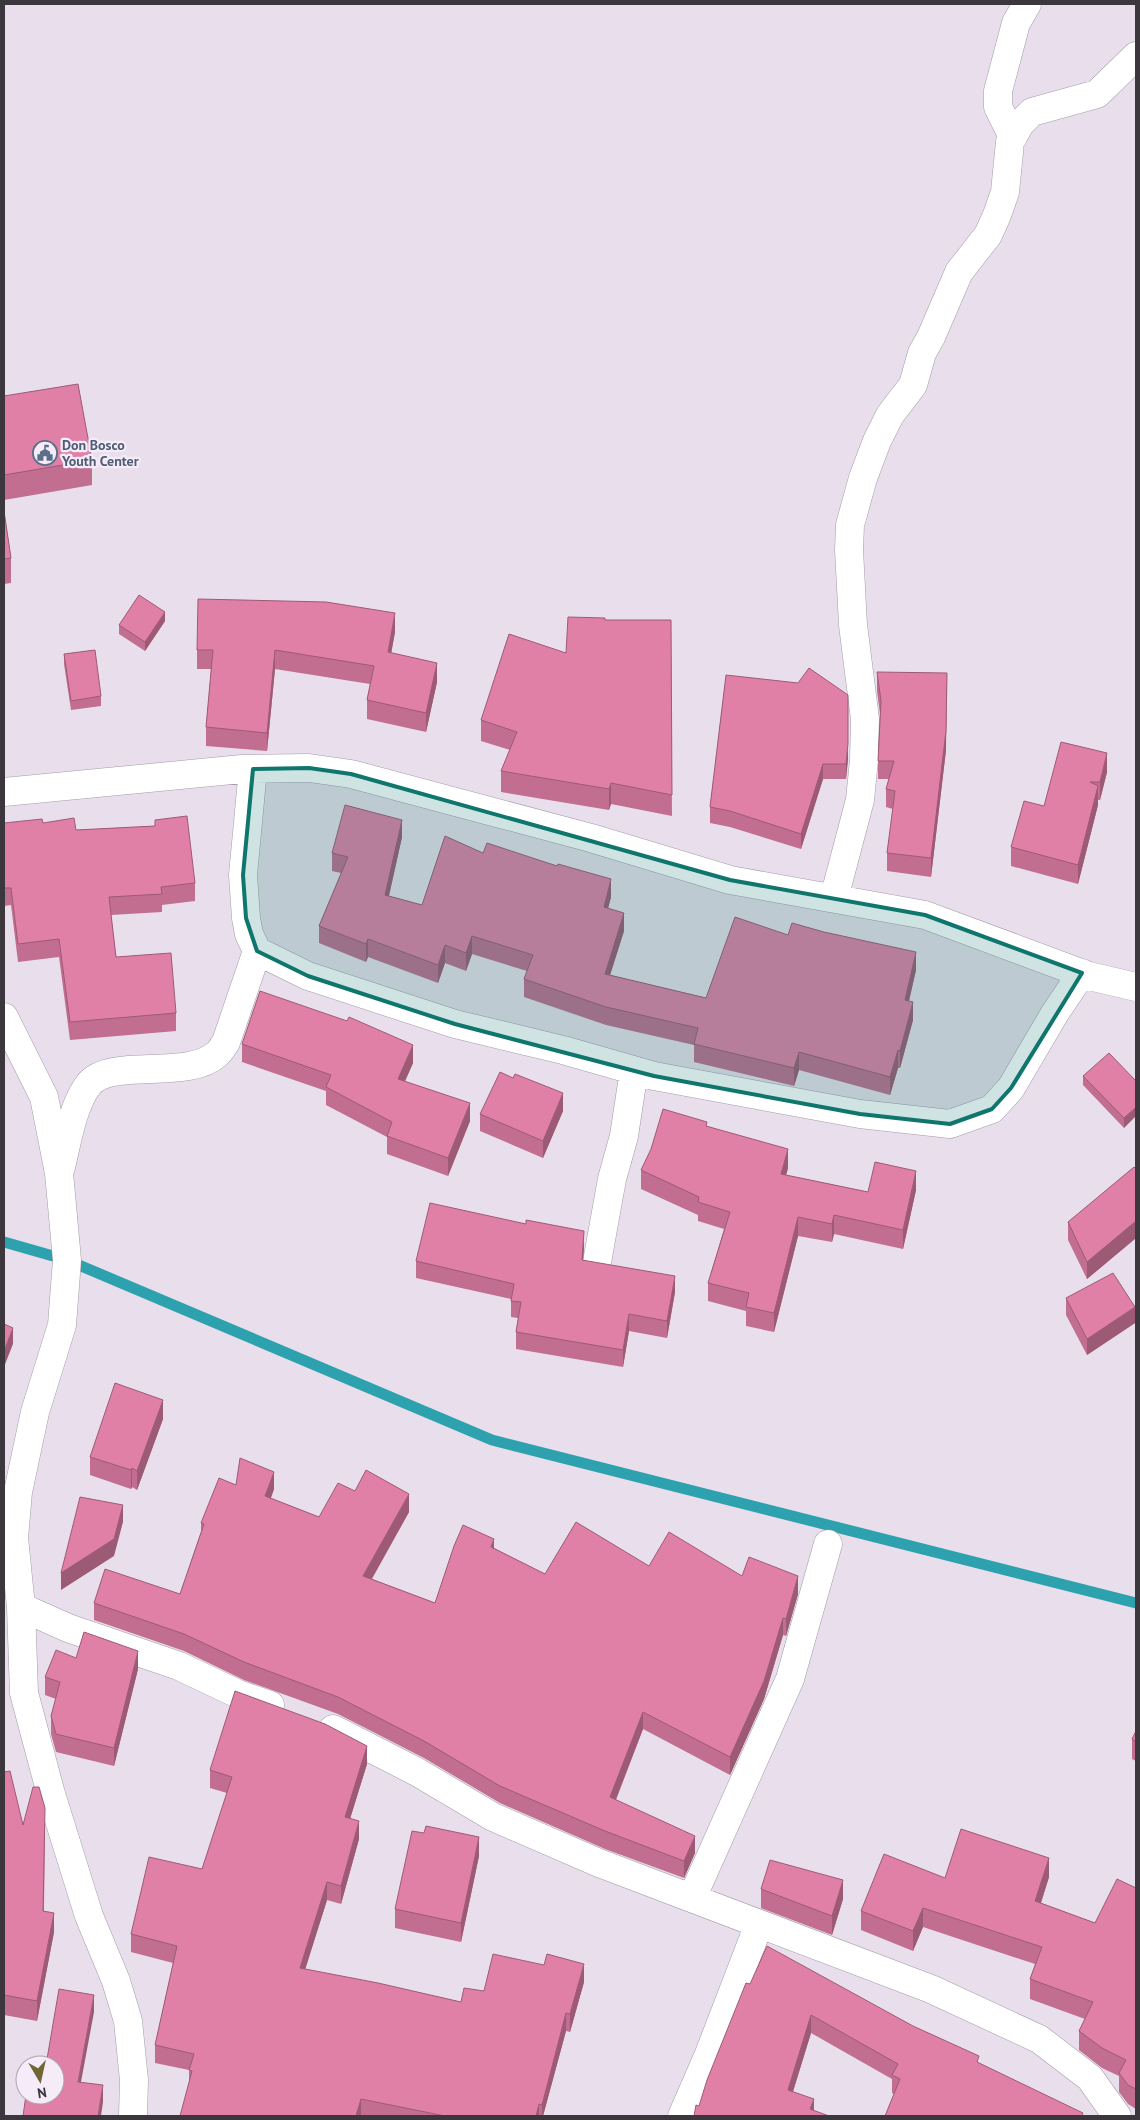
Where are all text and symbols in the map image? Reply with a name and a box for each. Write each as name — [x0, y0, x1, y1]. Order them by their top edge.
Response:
place label: Don Bosco Youth Center — [61, 436, 139, 470]
public building icon: Don Bosco Youth Center — [32, 440, 58, 466]
north arrow — [15, 2055, 65, 2105]
text: N — [36, 2083, 48, 2102]

